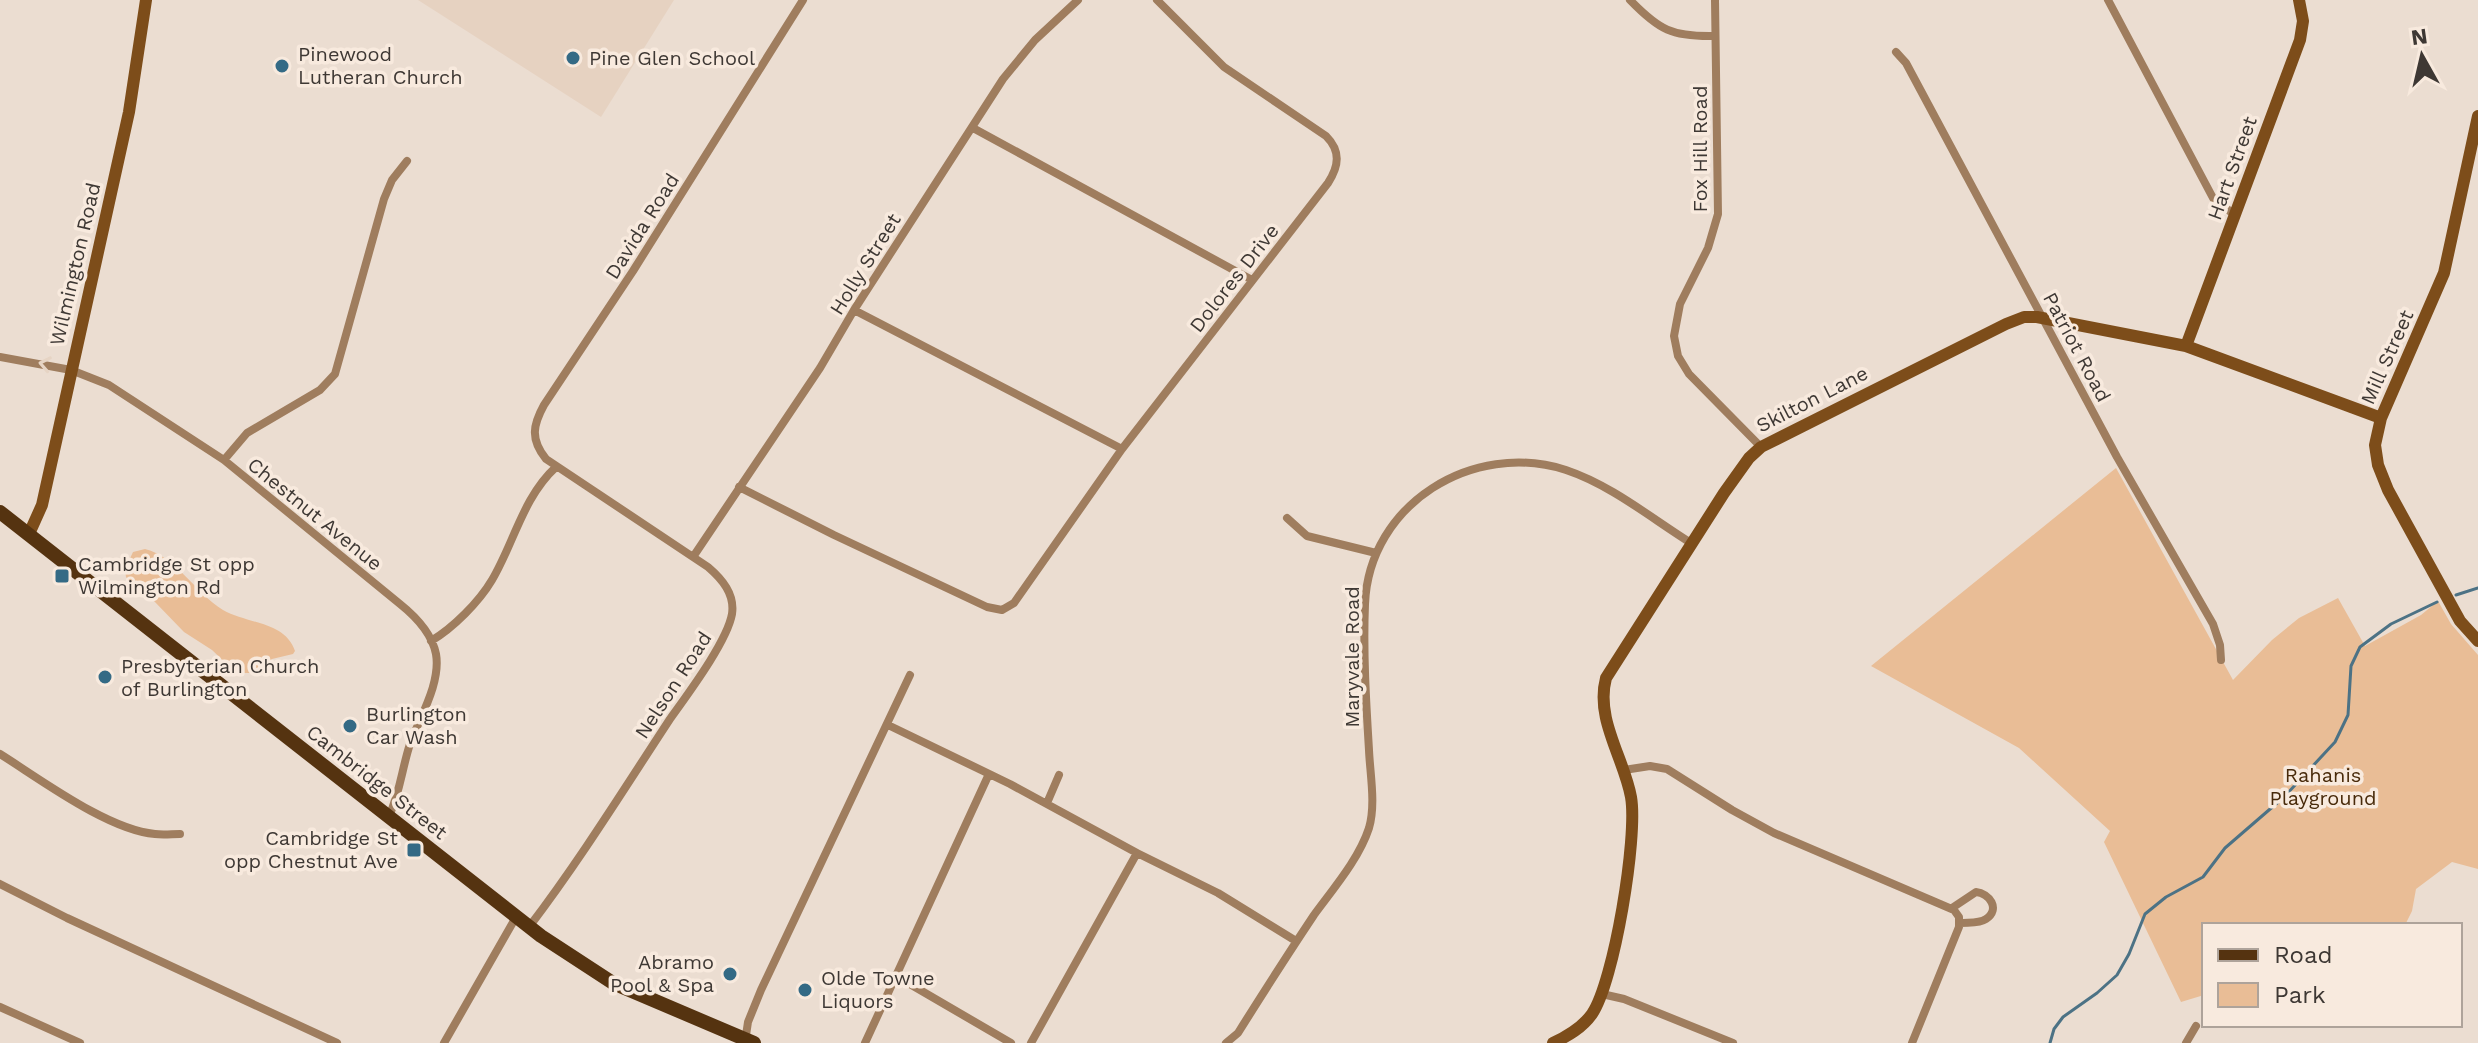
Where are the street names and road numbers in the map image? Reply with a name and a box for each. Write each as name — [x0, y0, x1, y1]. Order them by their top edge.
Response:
street label: Fox Hill Road — [1688, 86, 1712, 212]
street label: Hart Street — [2202, 112, 2262, 223]
street label: Davida Road — [600, 169, 684, 283]
street label: Wilmington Road — [45, 180, 105, 348]
street label: Holly Street — [824, 208, 906, 319]
street label: Dolores Drive — [1184, 219, 1284, 337]
street label: Patriot Road — [2038, 288, 2116, 406]
street label: Mill Street — [2356, 305, 2419, 408]
street label: Skilton Lane — [1752, 361, 1872, 437]
street label: Chestnut Avenue — [243, 452, 387, 576]
street label: Maryvale Road — [1340, 586, 1364, 728]
street label: Nelson Road — [630, 627, 716, 743]
street label: Cambridge Street — [302, 720, 453, 845]

